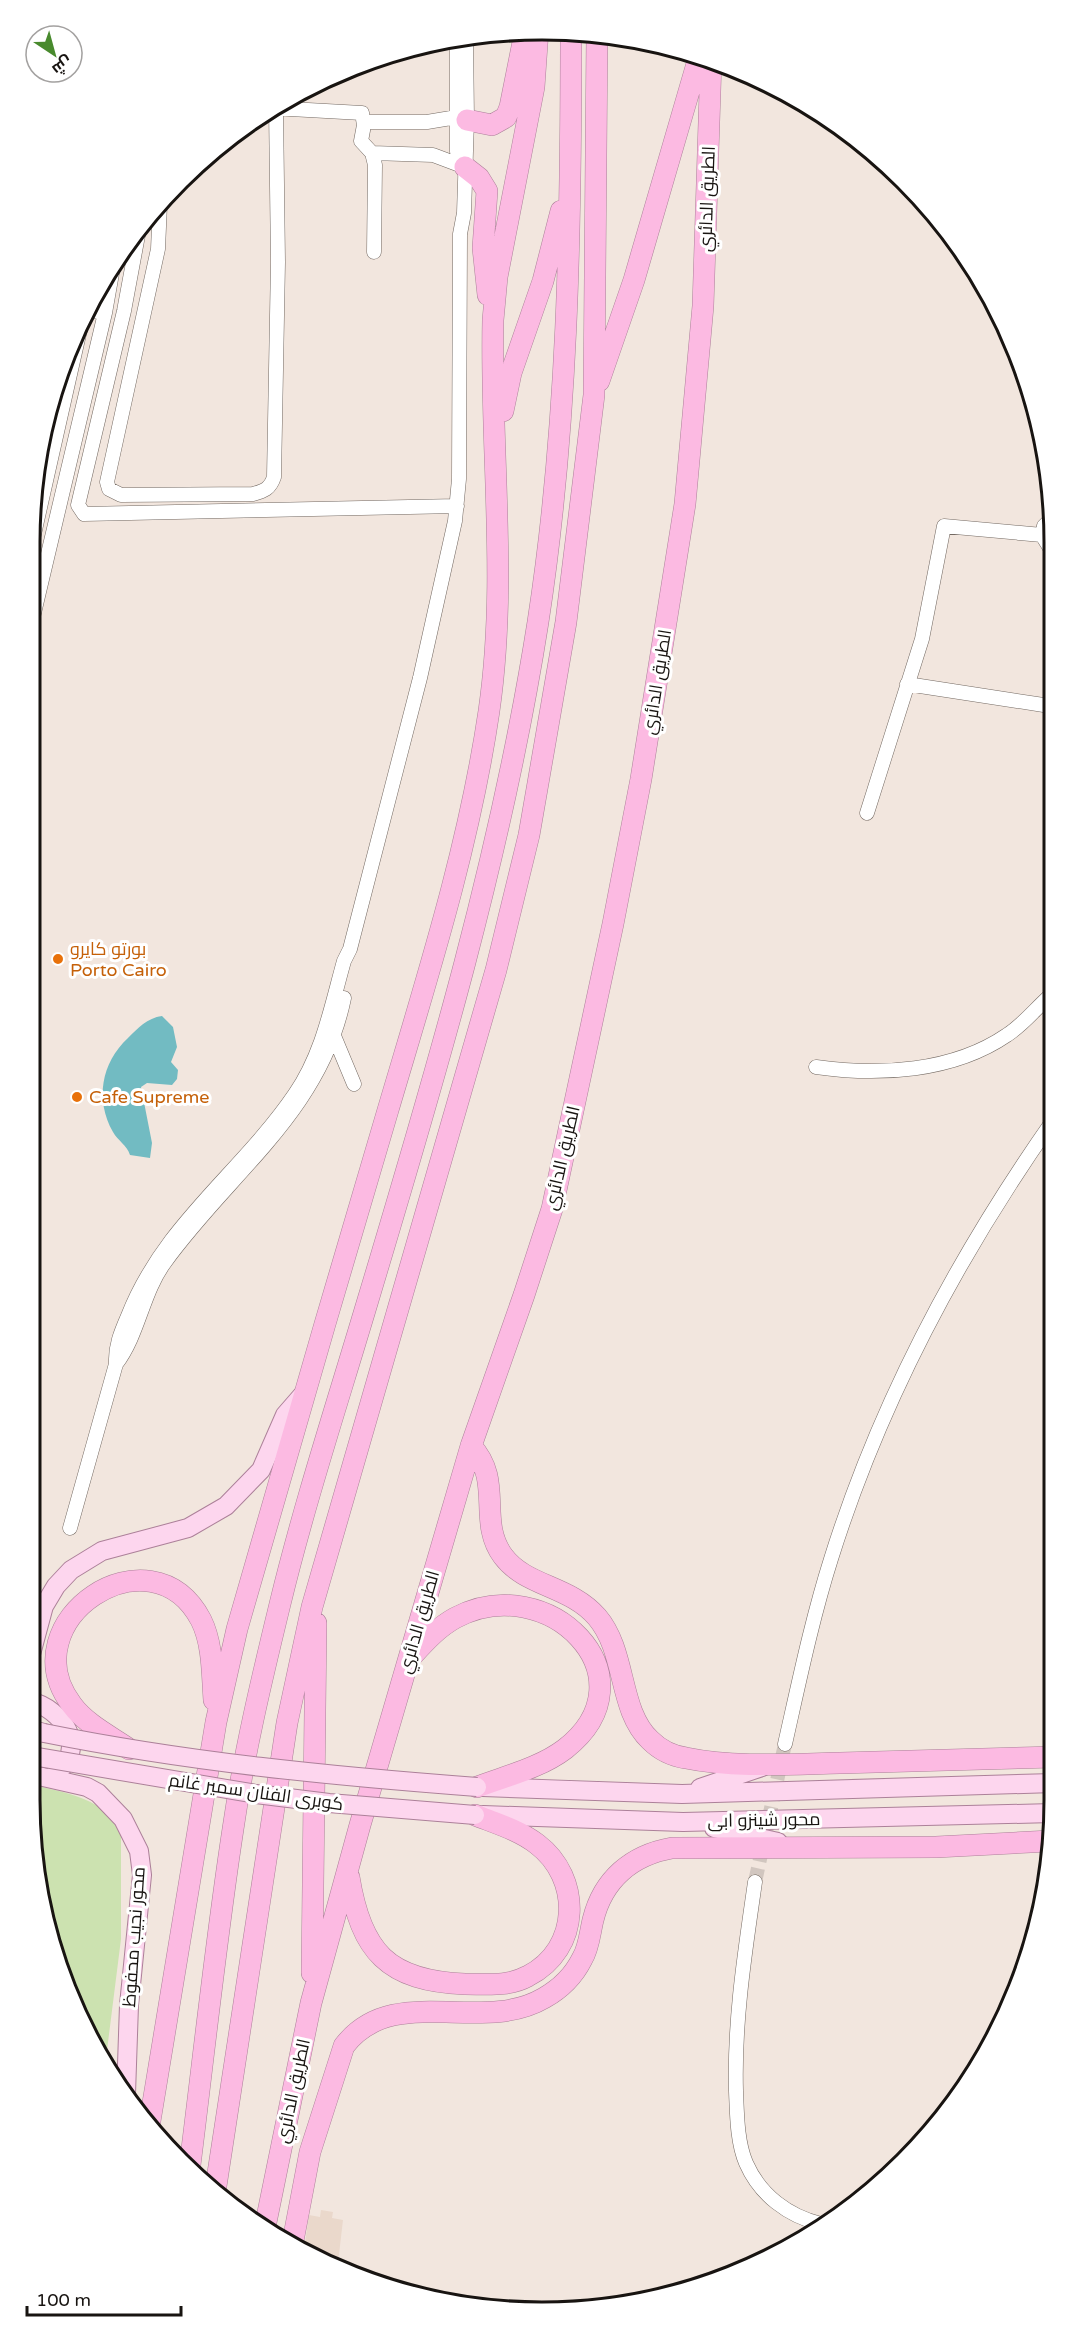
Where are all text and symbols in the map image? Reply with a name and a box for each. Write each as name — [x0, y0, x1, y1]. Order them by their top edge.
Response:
north arrow — [24, 24, 84, 84]
text: ش — [48, 51, 76, 79]
street label: الطريق الدائري — [694, 145, 723, 253]
street label: الطريق الدائري — [638, 628, 679, 737]
place label: بورتو كايرو Porto Cairo — [70, 938, 167, 981]
marker: بورتو كايرو Porto Cairo — [51, 952, 65, 966]
place label: Cafe Supreme — [89, 1086, 209, 1108]
marker: Cafe Supreme — [70, 1090, 84, 1104]
street label: الطريق الدائري — [539, 1104, 588, 1213]
street label: الطريق الدائري — [394, 1568, 447, 1677]
street label: كوبرى الفنان سمير غانم — [167, 1769, 345, 1816]
street label: محور شينزو ابى — [707, 1808, 821, 1832]
street label: محور نجيب محفوظ — [118, 1866, 150, 2008]
street label: الطريق الدائري — [271, 2037, 318, 2146]
scale bar — [27, 2279, 182, 2317]
text: 100 m — [36, 2289, 91, 2311]

